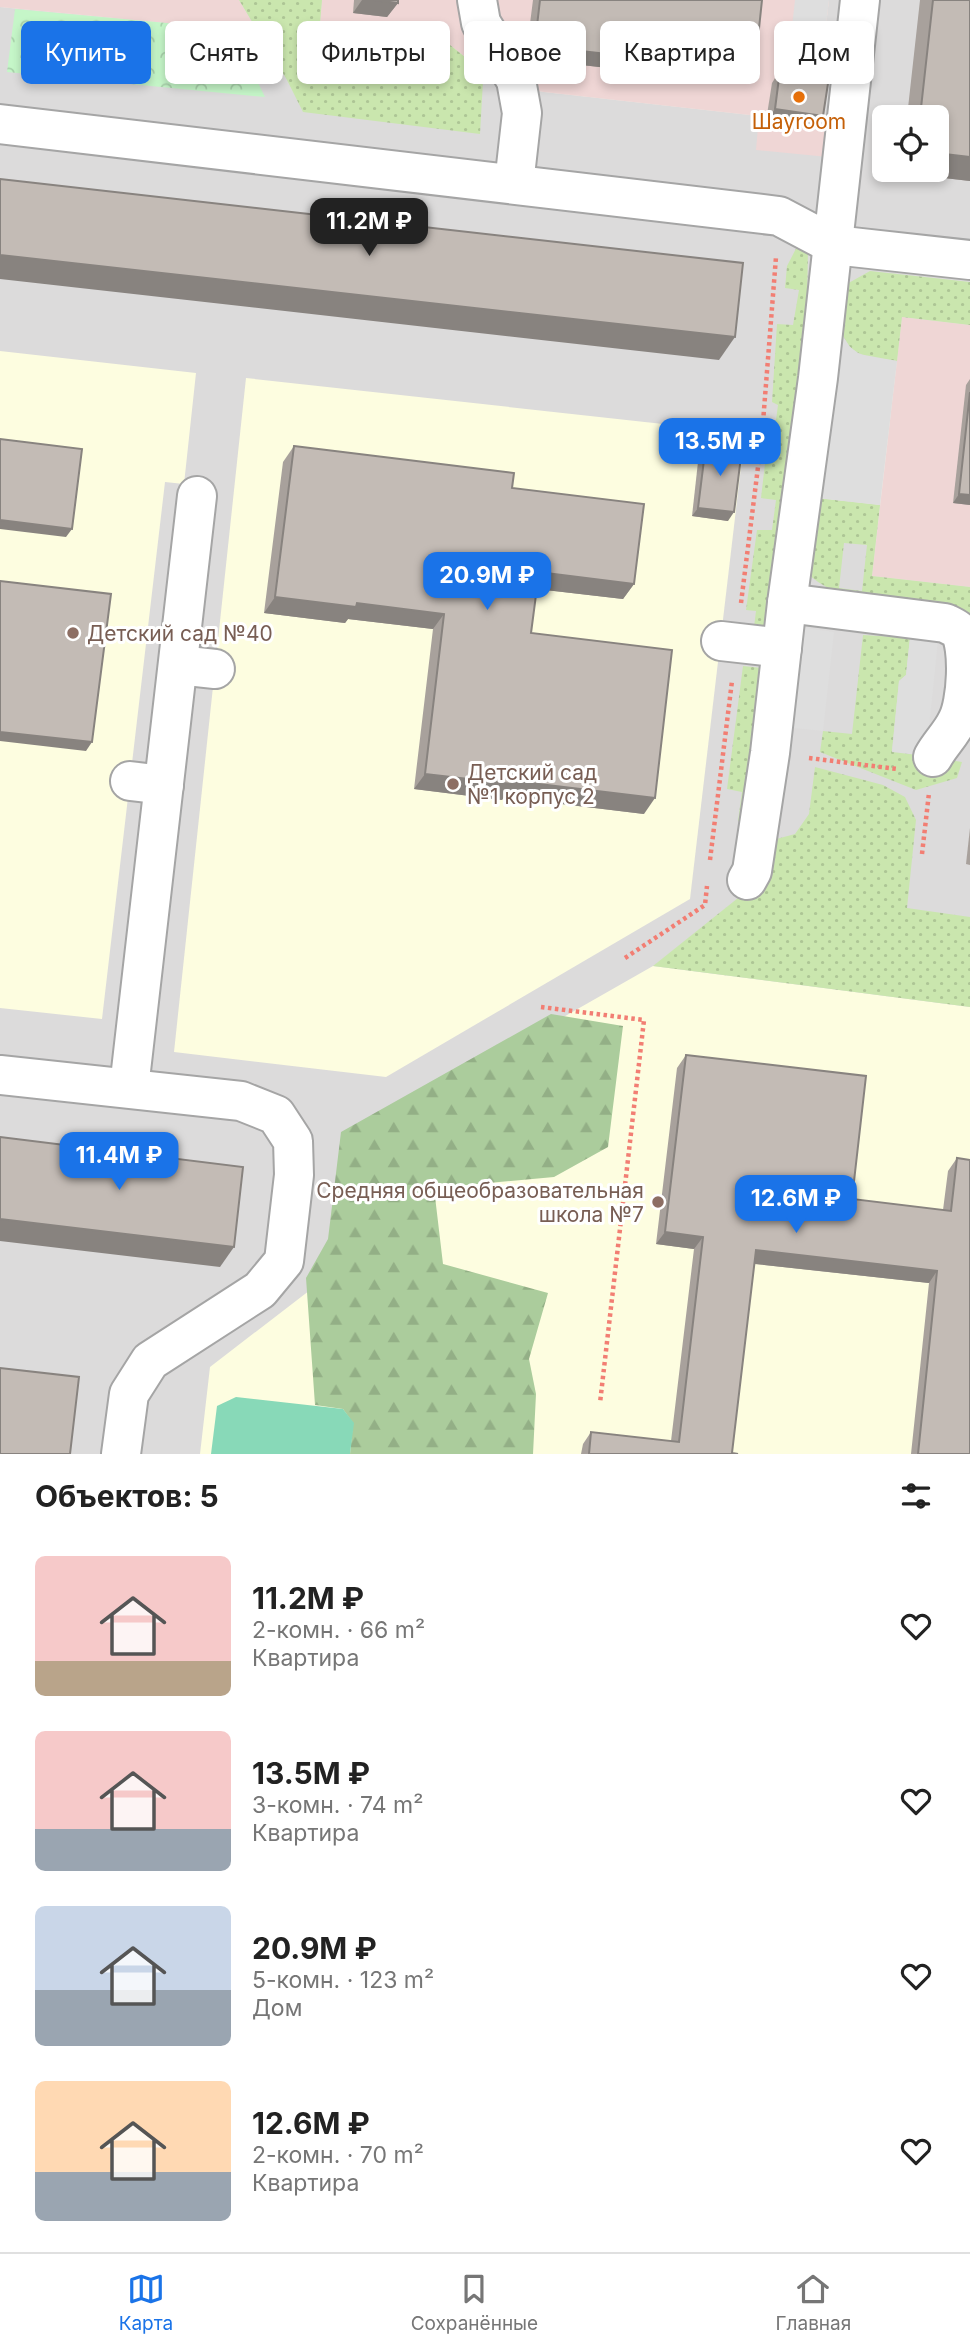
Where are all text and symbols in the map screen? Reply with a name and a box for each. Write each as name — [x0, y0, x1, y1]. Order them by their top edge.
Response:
chip: Купить — [21, 21, 151, 84]
chip: Снять — [165, 21, 283, 84]
chip: Фильтры — [297, 21, 450, 84]
chip: Новое — [464, 21, 586, 84]
chip: Квартира — [600, 21, 760, 84]
chip: Дом — [774, 21, 874, 84]
marker: Шауroom — [791, 89, 807, 105]
map controls — [872, 105, 949, 182]
button: locate — [872, 105, 949, 182]
place label: Шауroom — [752, 109, 846, 134]
pin: 11.2M ₽ — [304, 198, 434, 258]
text: 11.2M ₽ — [326, 207, 412, 235]
pin: 13.5M ₽ — [655, 419, 785, 478]
text: 13.5M ₽ — [675, 427, 765, 455]
pin: 20.9M ₽ — [422, 552, 552, 612]
text: 20.9M ₽ — [439, 561, 535, 589]
place label: Детский сад №40 — [87, 621, 273, 646]
marker: Детский сад №40 — [65, 625, 81, 641]
place label: Детский сад №1 корпус 2 — [467, 760, 597, 809]
marker: Детский сад №1 корпус 2 — [445, 776, 461, 792]
pin: 11.4M ₽ — [54, 1132, 184, 1192]
text: 11.4M ₽ — [75, 1141, 163, 1169]
pin: 12.6M ₽ — [731, 1176, 861, 1235]
place label: Средняя общеобразовательная школа №7 — [316, 1178, 644, 1227]
text: 12.6M ₽ — [751, 1184, 841, 1212]
marker: Средняя общеобразовательная школа №7 — [650, 1194, 666, 1210]
icon: filters — [897, 1477, 935, 1515]
text: Объектов: 5 — [35, 1478, 219, 1514]
text: 11.2M ₽ — [252, 1580, 364, 1616]
icon: home — [91, 1584, 175, 1668]
icon: heart — [897, 1607, 935, 1645]
text: 2-комн. · 66 m² — [252, 1616, 425, 1644]
text: Квартира — [252, 1644, 359, 1672]
text: 13.5M ₽ — [252, 1755, 370, 1791]
icon: home — [91, 1759, 175, 1843]
icon: heart — [897, 1782, 935, 1820]
text: 3-комн. · 74 m² — [252, 1791, 423, 1819]
text: Квартира — [252, 1819, 359, 1847]
text: 20.9M ₽ — [252, 1930, 377, 1966]
icon: home — [91, 1934, 175, 2018]
icon: heart — [897, 1957, 935, 1995]
text: 5-комн. · 123 m² — [252, 1966, 434, 1994]
text: Дом — [252, 1994, 302, 2022]
text: 12.6M ₽ — [252, 2105, 370, 2141]
icon: home — [91, 2109, 175, 2193]
icon: heart — [897, 2132, 935, 2170]
text: 2-комн. · 70 m² — [252, 2141, 424, 2169]
text: Квартира — [252, 2169, 359, 2197]
tab: Карта — [119, 2270, 173, 2335]
tab: Сохранённые — [411, 2270, 538, 2335]
tab: Главная — [776, 2270, 851, 2335]

